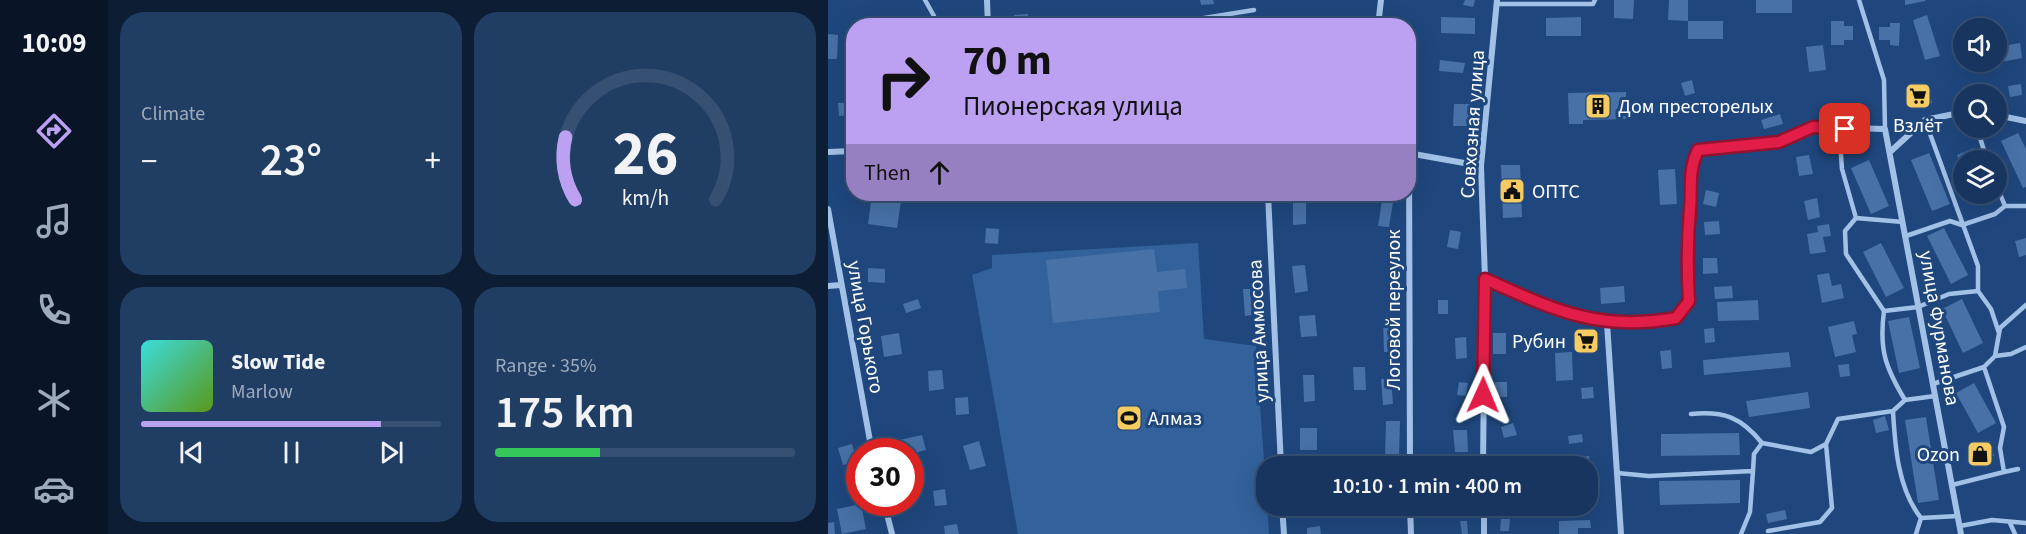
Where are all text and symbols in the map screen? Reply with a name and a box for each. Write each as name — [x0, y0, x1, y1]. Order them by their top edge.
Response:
map controls — [1953, 18, 2007, 204]
button: sound — [1953, 18, 2007, 72]
text: 10:09 — [21, 24, 87, 63]
text: 70 m — [963, 31, 1052, 91]
icon: right — [864, 42, 942, 120]
street label: Совхозная улица — [1454, 49, 1492, 199]
supermarket icon: Взлёт — [1903, 81, 1933, 111]
button: search — [1953, 84, 2007, 138]
text: Пионерская улица — [963, 87, 1183, 126]
building icon: Дом престорелых — [1583, 91, 1613, 121]
place label: Дом престорелых — [1618, 93, 1773, 121]
text: Climate — [141, 100, 205, 128]
pin — [1819, 103, 1870, 154]
icon: directions — [33, 110, 75, 152]
text: 26 — [612, 110, 678, 199]
icon: arrive — [1828, 112, 1861, 145]
place label: Взлёт — [1893, 112, 1943, 140]
text: 23° — [260, 129, 322, 193]
text: − — [141, 138, 157, 185]
text: + — [425, 138, 441, 185]
button: layers — [1953, 150, 2007, 204]
icon: ahead — [923, 156, 956, 189]
text: Then — [864, 157, 911, 189]
public building icon: ОПТС — [1497, 176, 1527, 206]
place label: ОПТС — [1532, 178, 1580, 206]
text: km/h — [621, 184, 669, 215]
icon: music — [33, 200, 75, 242]
street label: Логовой переулок — [1380, 230, 1408, 390]
street label: улица Фурманова — [1912, 249, 1966, 408]
street label: улица Горького — [840, 258, 890, 396]
street label: улица Аммосова — [1241, 259, 1277, 403]
icon: phone — [33, 289, 75, 331]
supermarket icon: Рубин — [1571, 326, 1601, 356]
place label: Рубин — [1512, 328, 1566, 356]
text: Slow Tide — [231, 346, 325, 378]
text: Range · 35% — [495, 352, 596, 380]
position arrow — [1451, 363, 1515, 427]
text: Marlow — [231, 378, 293, 406]
icon: climate — [33, 379, 75, 421]
text: 175 km — [495, 381, 635, 445]
sports icon: Алмаз — [1114, 403, 1144, 433]
place label: Алмаз — [1148, 405, 1202, 433]
icon: previous — [175, 436, 208, 469]
icon: pause — [275, 436, 308, 469]
icon: next — [375, 436, 408, 469]
speed limit sign: 30 — [846, 438, 924, 516]
shop icon: Ozon — [1965, 439, 1995, 469]
place label: Ozon — [1917, 441, 1960, 469]
icon: car — [33, 468, 75, 510]
text: 10:10 · 1 min · 400 m — [1332, 470, 1522, 502]

